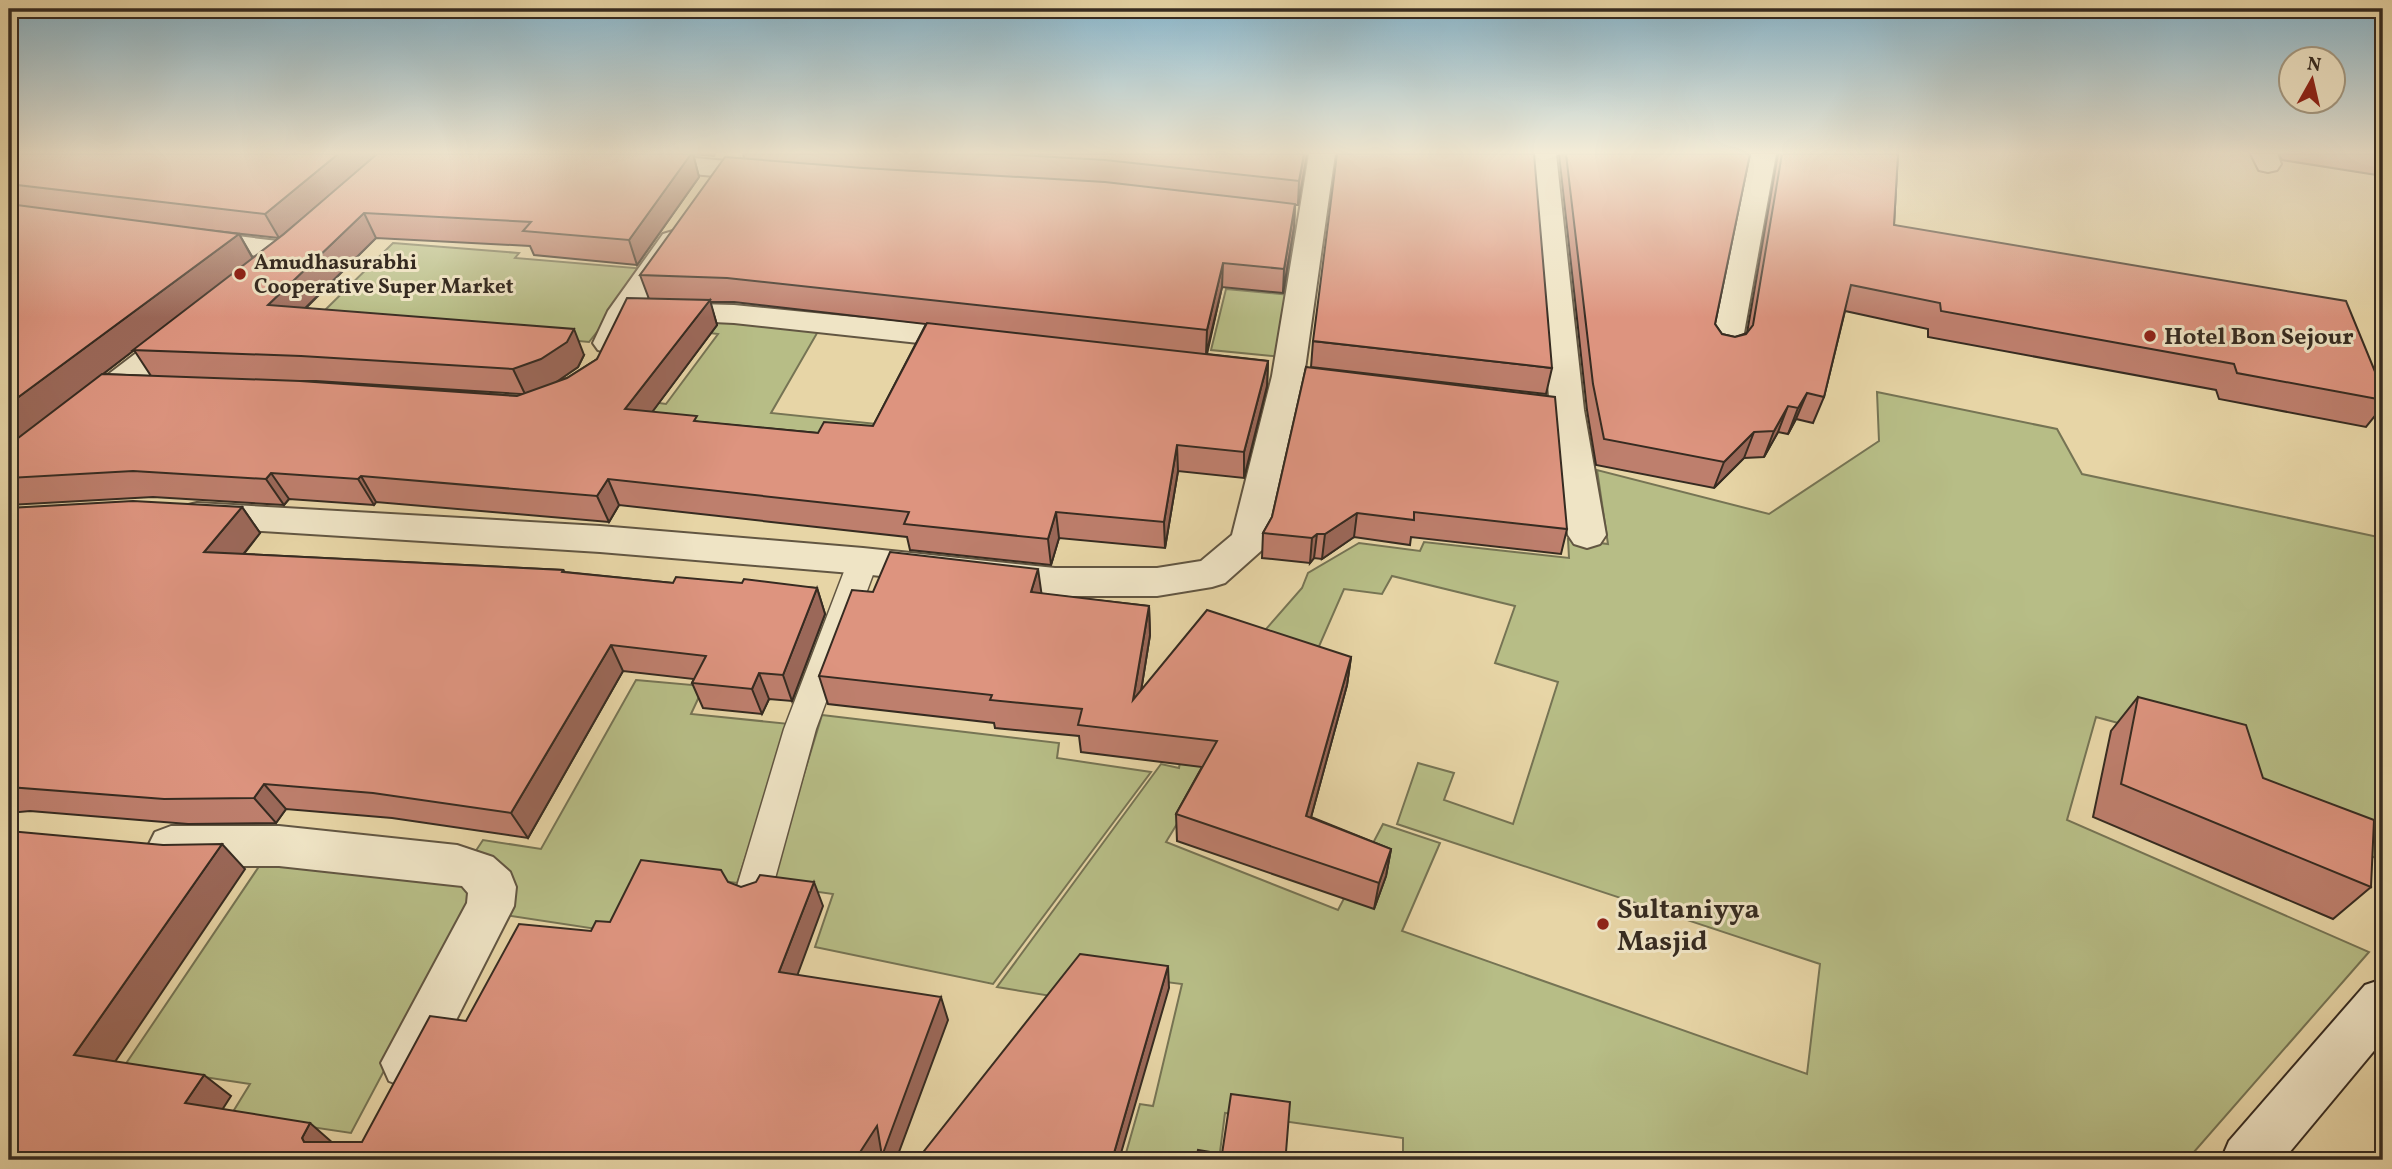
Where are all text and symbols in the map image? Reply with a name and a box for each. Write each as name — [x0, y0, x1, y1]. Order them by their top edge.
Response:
north arrow — [2276, 46, 2346, 116]
text: N — [2305, 51, 2323, 79]
place label: Amudhasurabhi Cooperative Super Market — [254, 249, 514, 302]
marker: Amudhasurabhi Cooperative Super Market — [232, 266, 248, 282]
place label: Hotel Bon Sejour — [2164, 321, 2354, 355]
marker: Hotel Bon Sejour — [2142, 328, 2158, 344]
place label: Sultaniyya Masjid — [1617, 891, 1760, 962]
marker: Sultaniyya Masjid — [1595, 916, 1611, 932]

